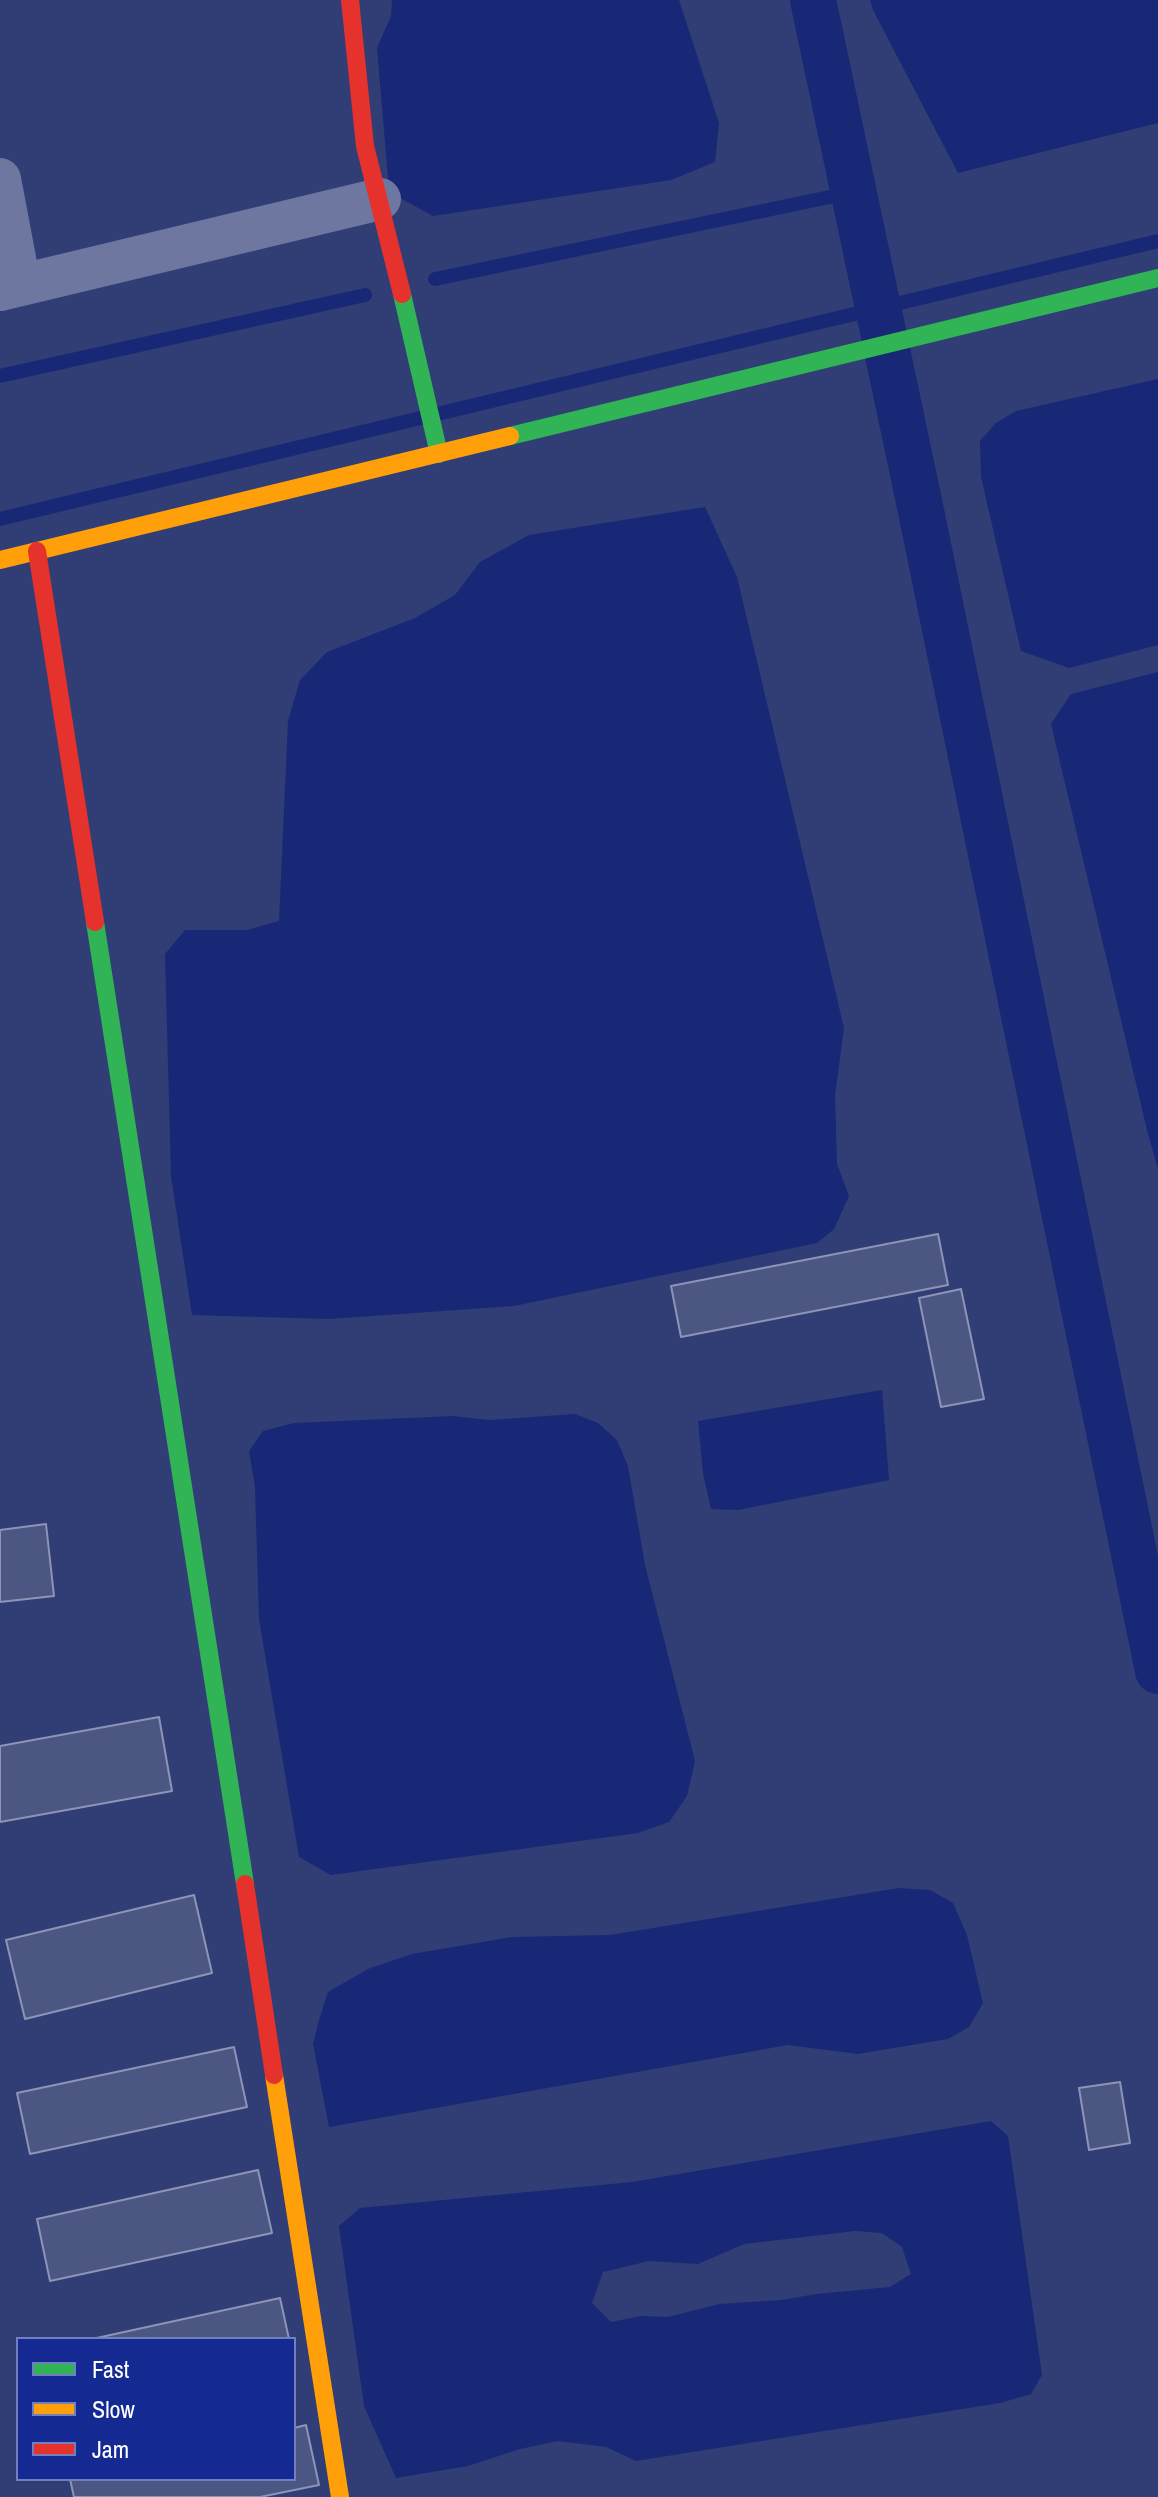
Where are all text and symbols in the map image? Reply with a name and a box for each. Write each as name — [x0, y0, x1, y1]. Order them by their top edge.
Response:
legend — [16, 2337, 296, 2481]
text: Fast — [92, 2353, 129, 2385]
text: Slow — [92, 2393, 135, 2425]
text: Jam — [92, 2433, 129, 2465]

